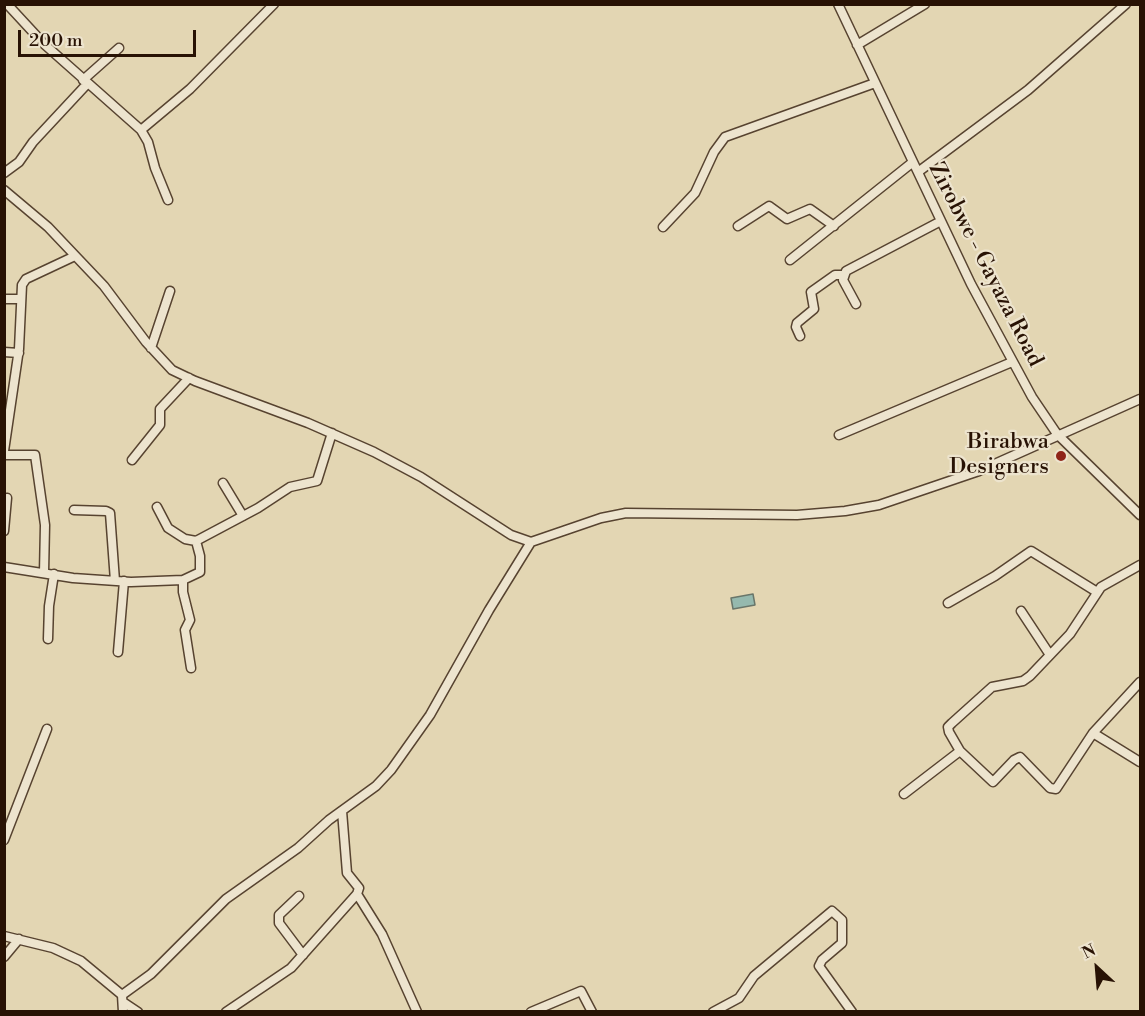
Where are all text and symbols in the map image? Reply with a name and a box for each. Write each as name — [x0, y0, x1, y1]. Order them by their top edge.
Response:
scale bar — [21, 18, 200, 56]
text: 200 m — [29, 29, 83, 52]
street label: Zirobwe - Gayaza Road — [922, 159, 1048, 371]
place label: Birabwa Designers — [949, 430, 1049, 482]
marker: Birabwa Designers — [1054, 449, 1068, 463]
north arrow — [1067, 938, 1127, 998]
text: N — [1079, 940, 1099, 964]

